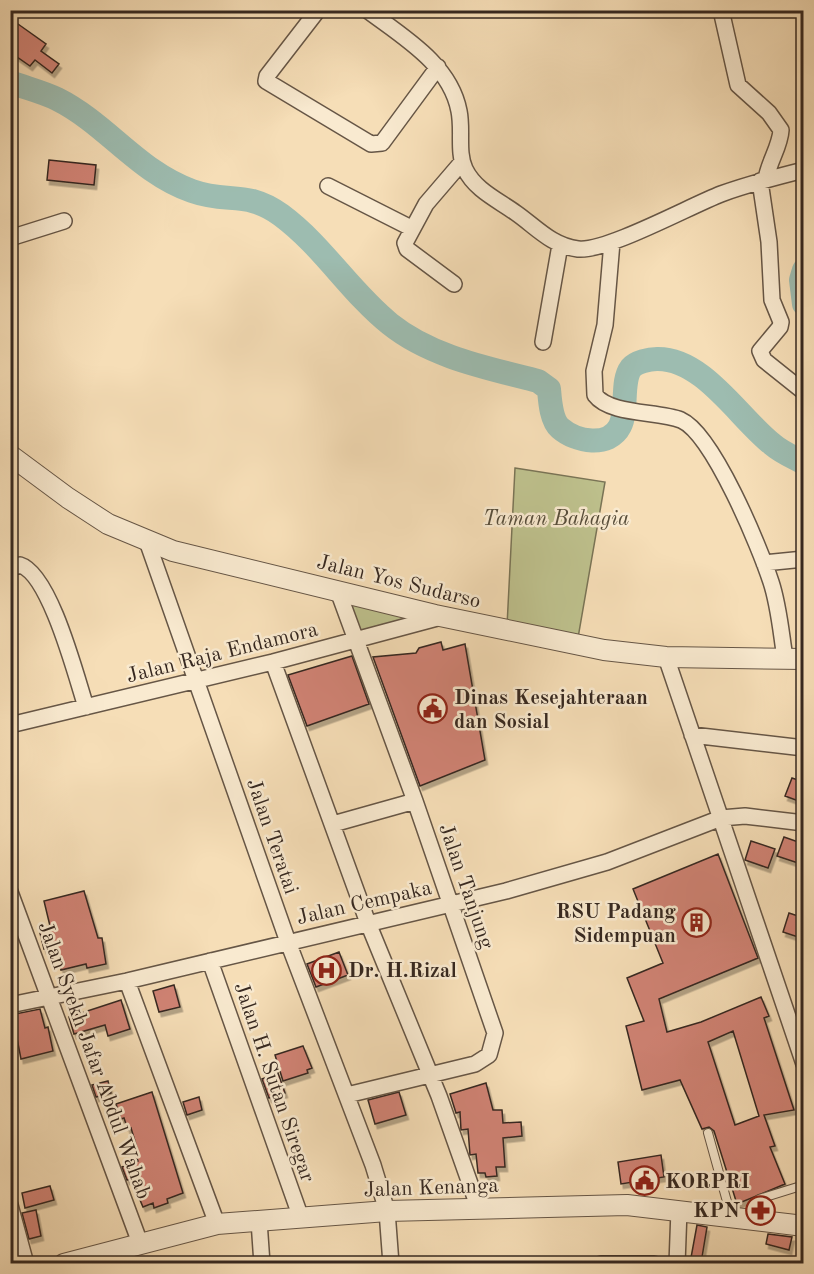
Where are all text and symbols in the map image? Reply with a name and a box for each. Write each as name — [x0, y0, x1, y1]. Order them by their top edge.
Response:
park label: Taman Bahagia — [483, 509, 629, 530]
street label: Jalan Yos Sudarso — [315, 552, 483, 613]
street label: Jalan Raja Endamora — [124, 619, 320, 687]
place label: Dinas Kesejahteraan dan Sosial — [454, 688, 648, 733]
public building icon: Dinas Kesejahteraan dan Sosial — [417, 693, 449, 725]
street label: Jalan Teratai — [242, 776, 301, 897]
street label: Jalan Tanjung — [434, 821, 497, 953]
street label: Jalan Cempaka — [295, 878, 434, 929]
place label: RSU Padang Sidempuan — [556, 902, 676, 947]
building icon: RSU Padang Sidempuan — [681, 907, 713, 939]
street label: Jalan Syekh Jafar Abdul Wahab — [33, 919, 154, 1202]
hospital icon: Dr. H.Rizal — [311, 954, 343, 986]
place label: Dr. H.Rizal — [348, 961, 457, 982]
street label: Jalan H. Sutan Siregar — [230, 980, 318, 1185]
public building icon: KORPRI — [628, 1165, 660, 1197]
place label: KORPRI — [665, 1172, 750, 1193]
street label: Jalan Kenanga — [363, 1176, 499, 1201]
pharmacy icon: KPN — [745, 1194, 777, 1226]
place label: KPN — [693, 1201, 740, 1222]

